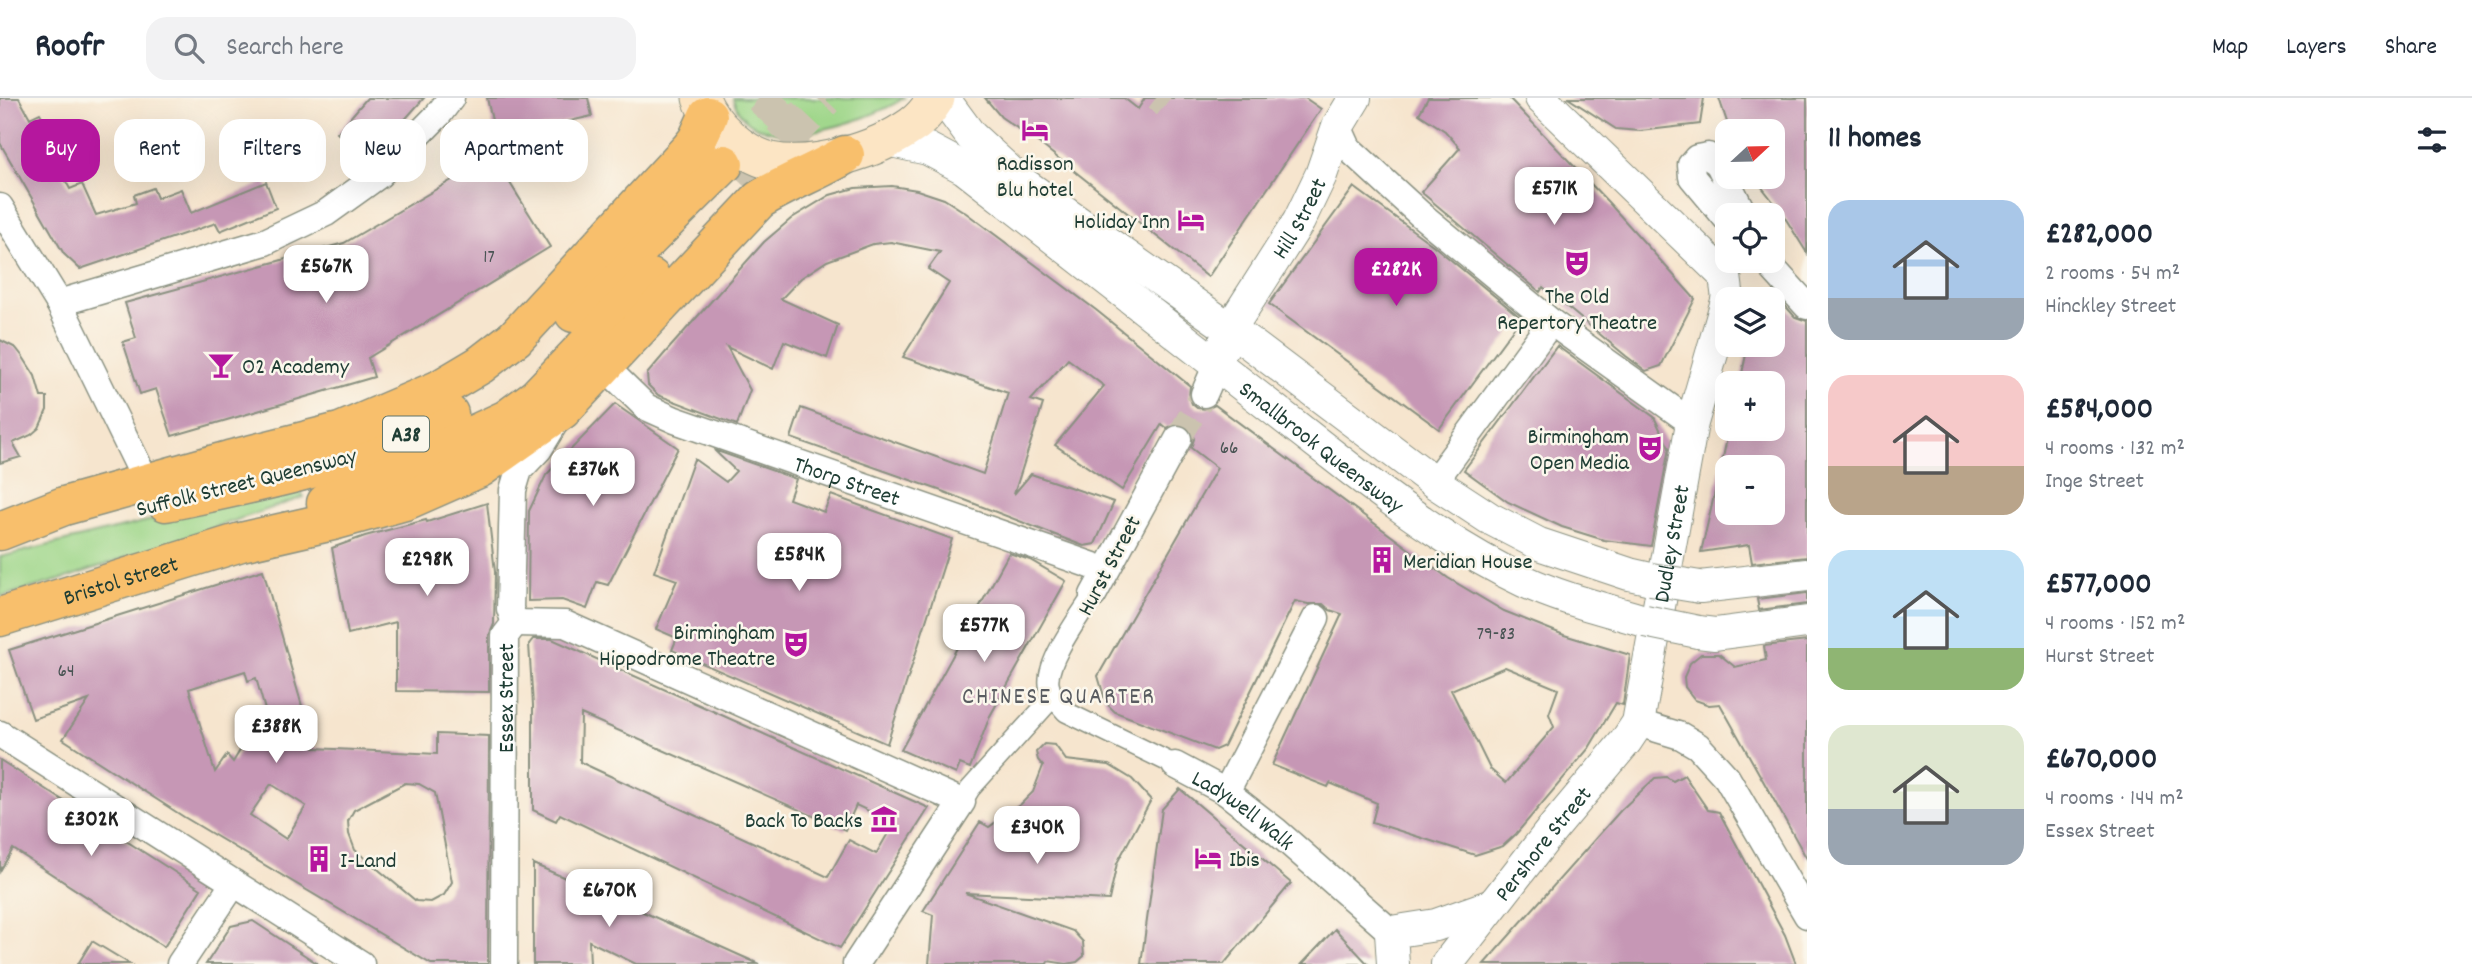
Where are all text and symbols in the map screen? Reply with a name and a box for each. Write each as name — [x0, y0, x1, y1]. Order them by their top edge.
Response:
search box — [146, 17, 636, 80]
text: Roofr — [35, 25, 104, 72]
icon: search — [170, 29, 208, 67]
text: Search here — [226, 30, 344, 67]
text: Map — [2212, 31, 2248, 65]
text: Layers — [2286, 31, 2347, 65]
text: Share — [2385, 31, 2437, 65]
hotel icon: Radisson Blu hotel — [1020, 115, 1050, 145]
chip: Buy — [21, 119, 100, 182]
chip: Rent — [114, 119, 205, 182]
chip: Filters — [219, 119, 326, 182]
chip: New — [340, 119, 426, 182]
chip: Apartment — [440, 119, 588, 182]
north arrow — [1715, 119, 1785, 189]
map controls — [1715, 119, 1785, 525]
text: 11 homes — [1828, 119, 1922, 162]
icon: filters — [2413, 121, 2451, 159]
place label: Radisson Blu hotel — [996, 149, 1074, 208]
pin: £571K — [1505, 167, 1603, 227]
street label: Hill Street — [1266, 173, 1337, 267]
text: £571K — [1531, 173, 1577, 206]
button: locate — [1715, 203, 1785, 273]
hotel icon: Holiday Inn — [1176, 205, 1206, 235]
place label: Holiday Inn — [1074, 207, 1170, 240]
text: £282,000 — [2045, 215, 2153, 258]
icon: home — [1884, 228, 1968, 312]
house number: 17 — [483, 245, 495, 272]
pin: £567K — [277, 246, 375, 305]
pin: £282K — [1347, 248, 1445, 308]
theatre icon: The Old Repertory Theatre — [1562, 248, 1592, 278]
text: £567K — [300, 251, 352, 284]
text: £282K — [1370, 254, 1422, 287]
text: 2 rooms · 54 m² — [2045, 258, 2180, 291]
place label: The Old Repertory Theatre — [1497, 282, 1657, 341]
button: layers — [1715, 287, 1785, 357]
text: Hinckley Street — [2045, 291, 2176, 324]
bar icon: O2 Academy — [206, 350, 236, 380]
place label: O2 Academy — [242, 352, 350, 385]
button: + — [1715, 371, 1785, 441]
street label: Smallbrook Queensway — [1230, 375, 1410, 524]
text: £584,000 — [2045, 390, 2153, 433]
icon: home — [1884, 403, 1968, 487]
road number: A38 — [383, 416, 429, 452]
place label: Birmingham Open Media — [1528, 422, 1630, 481]
theatre icon: Birmingham Open Media — [1635, 433, 1665, 463]
text: 4 rooms · 132 m² — [2045, 433, 2185, 466]
house number: 66 — [1220, 436, 1238, 463]
street label: Suffolk Street Queensway — [133, 441, 361, 528]
pin: £376K — [544, 448, 642, 508]
street label: Thorp Street — [789, 450, 904, 517]
text: £376K — [567, 454, 619, 487]
button: − — [1715, 455, 1785, 525]
text: Inge Street — [2045, 466, 2144, 499]
street label: Dudley Street — [1647, 483, 1701, 605]
street label: Hurst Street — [1071, 511, 1151, 623]
pin: £584K — [750, 533, 848, 593]
pin: £298K — [378, 538, 476, 598]
text: £584K — [773, 539, 825, 572]
text: £298K — [401, 544, 453, 577]
building icon: Meridian House — [1367, 545, 1397, 575]
place label: Meridian House — [1403, 547, 1533, 580]
street label: Bristol Street — [60, 549, 183, 616]
text: £577,000 — [2045, 565, 2152, 608]
icon: home — [1884, 578, 1968, 662]
pin: £577K — [935, 604, 1033, 664]
text: 4 rooms · 152 m² — [2045, 608, 2185, 641]
text: £577K — [959, 610, 1009, 643]
place label: Birmingham Hippodrome Theatre — [599, 618, 775, 677]
house number: 79-83 — [1477, 622, 1515, 649]
theatre icon: Birmingham Hippodrome Theatre — [781, 629, 811, 659]
text: Hurst Street — [2045, 641, 2155, 674]
street label: Essex Street — [492, 643, 525, 753]
house number: 64 — [57, 659, 75, 686]
district label: CHINESE QUARTER — [962, 681, 1156, 715]
pin: £388K — [227, 706, 325, 765]
text: £388K — [251, 711, 301, 744]
text: £670,000 — [2045, 740, 2157, 783]
icon: home — [1884, 753, 1968, 837]
street label: Ladywell Walk — [1185, 764, 1300, 860]
street label: Pershore Street — [1489, 780, 1601, 910]
text: 4 rooms · 144 m² — [2045, 783, 2184, 816]
pin: £302K — [42, 798, 140, 858]
text: £302K — [64, 804, 118, 837]
museum icon: Back To Backs — [869, 804, 899, 834]
place label: Back To Backs — [745, 806, 863, 839]
pin: £340K — [988, 806, 1086, 866]
text: £340K — [1010, 812, 1064, 845]
text: Essex Street — [2045, 816, 2155, 849]
hotel icon: Ibis — [1193, 843, 1223, 873]
building icon: I-Land — [304, 844, 334, 874]
place label: Ibis — [1229, 845, 1260, 878]
place label: I-Land — [340, 846, 397, 879]
pin: £670K — [560, 870, 658, 929]
text: £670K — [582, 875, 636, 908]

